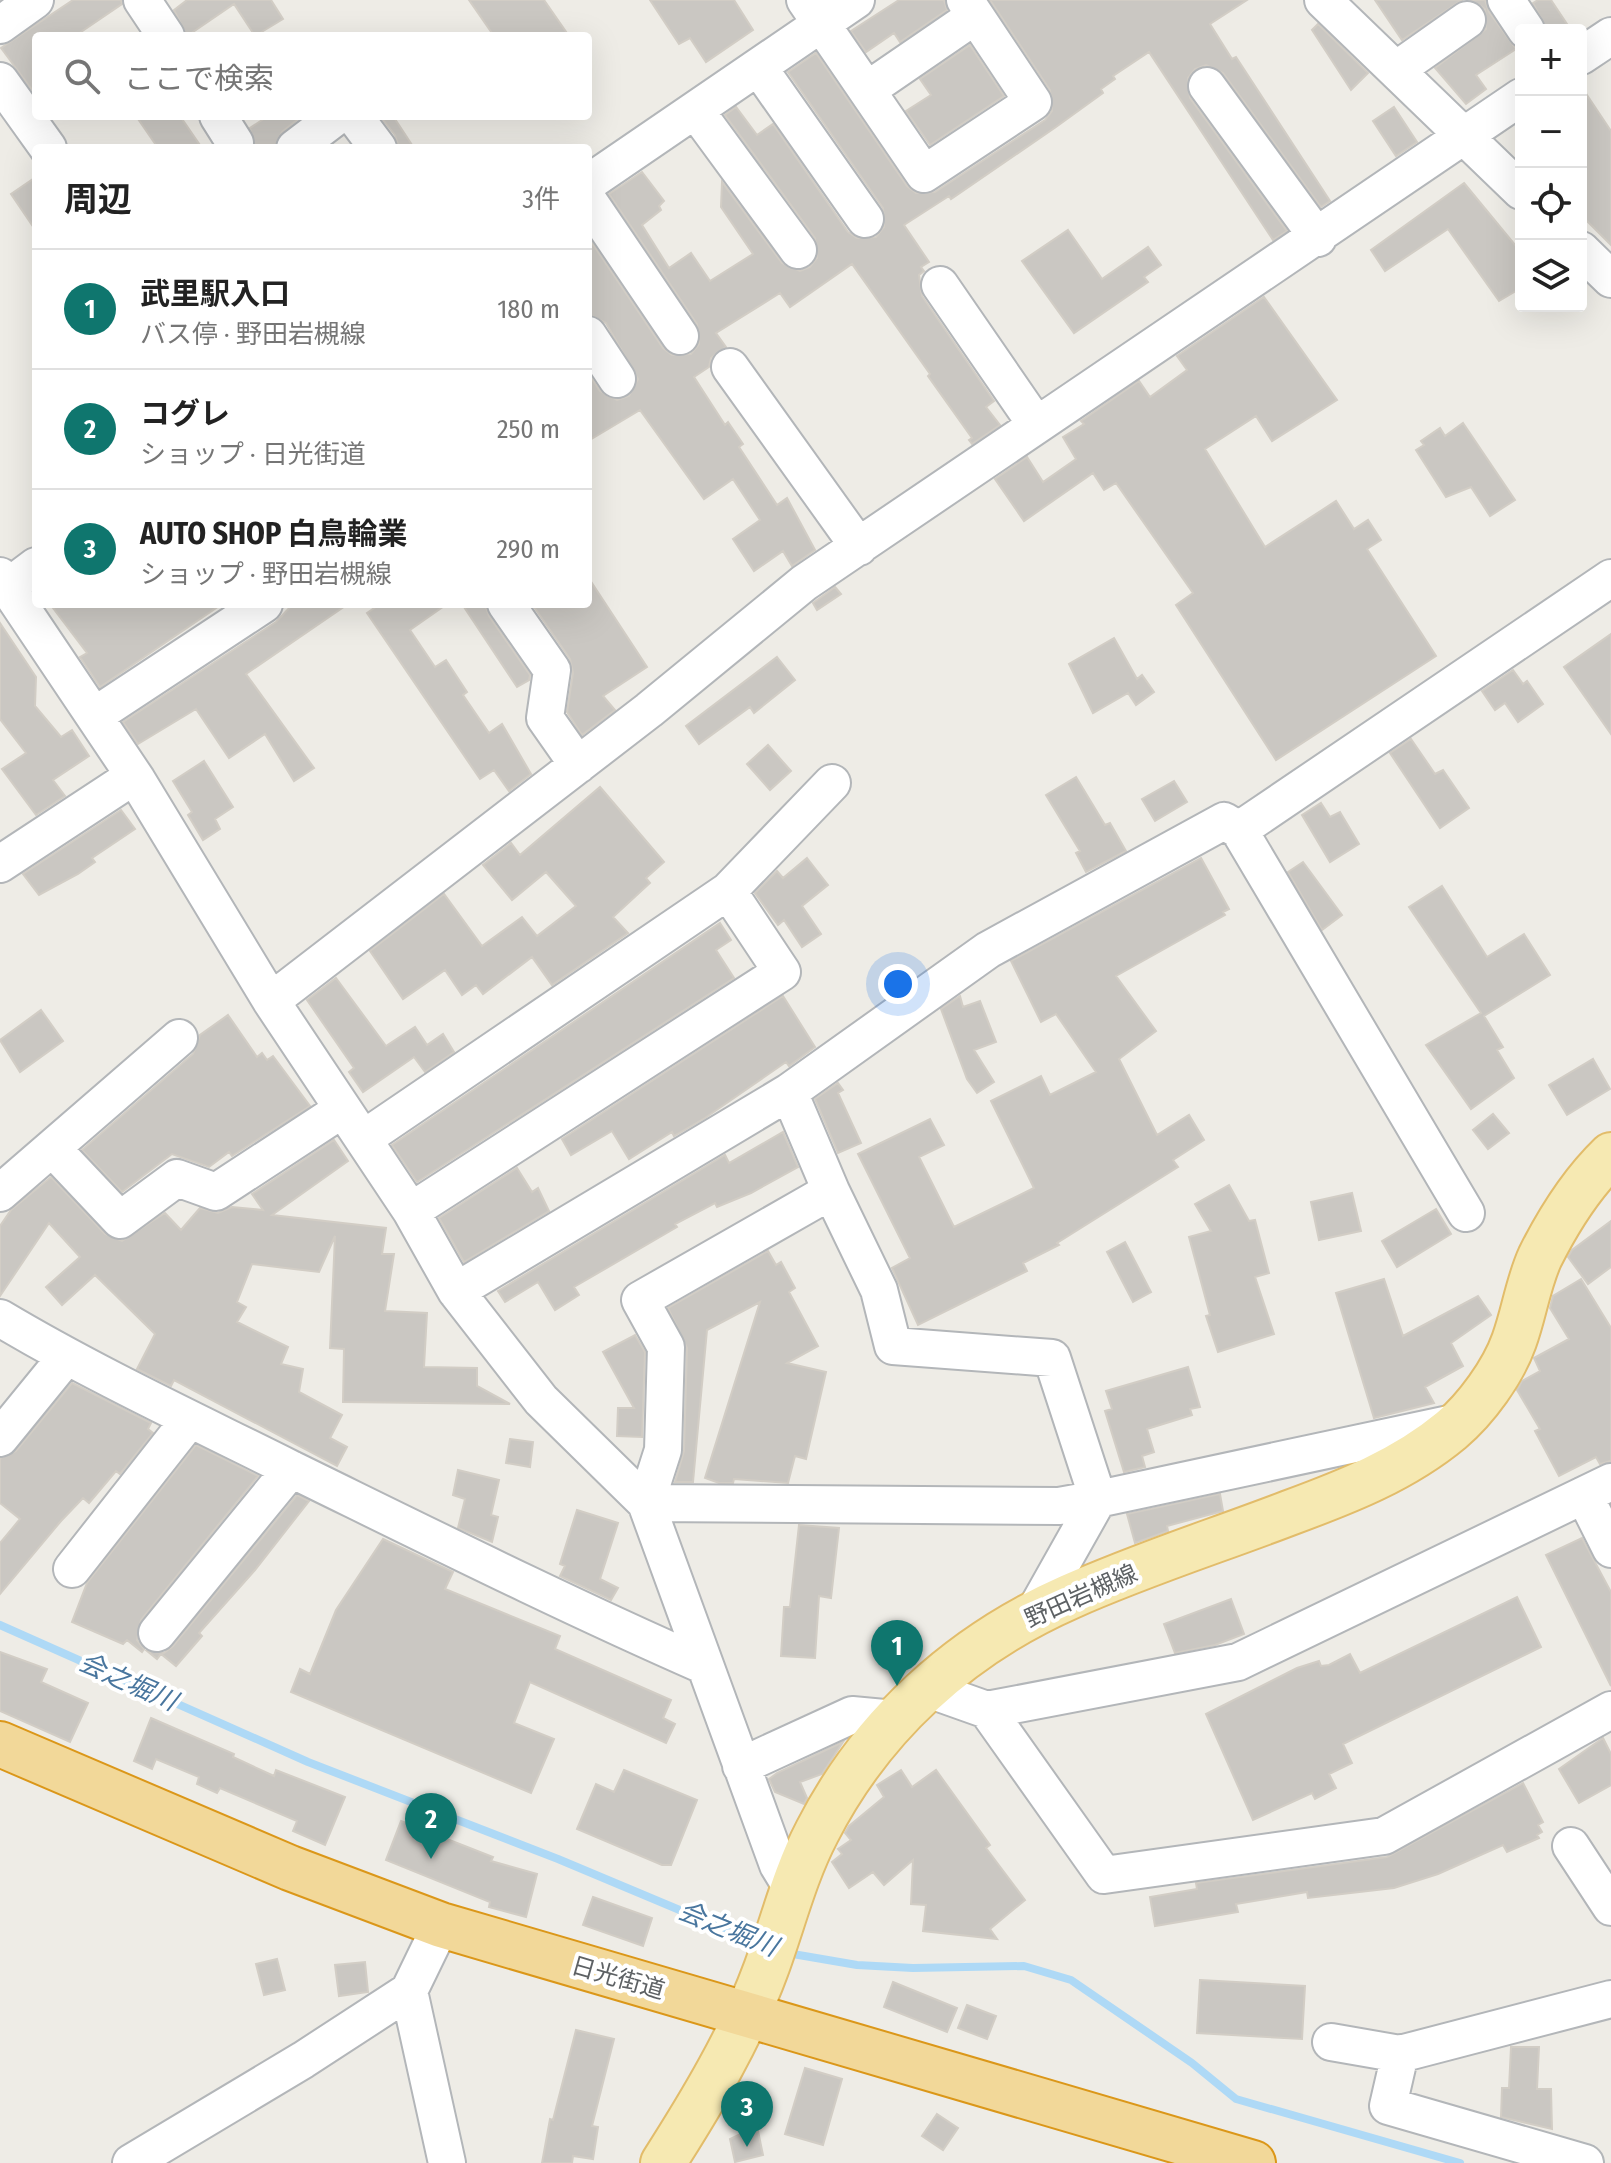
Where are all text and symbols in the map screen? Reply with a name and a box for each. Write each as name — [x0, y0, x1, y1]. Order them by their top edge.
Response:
map controls — [1515, 24, 1587, 312]
button: + — [1515, 24, 1587, 96]
search box — [32, 32, 592, 120]
icon: search — [60, 54, 104, 98]
text: ここで検索 — [124, 61, 274, 97]
button: − — [1515, 96, 1587, 168]
button: locate — [1515, 168, 1587, 240]
text: 周辺 — [64, 179, 132, 220]
text: 3件 — [522, 184, 560, 215]
button: layers — [1515, 240, 1587, 312]
text: 武里駅入口 — [140, 276, 290, 312]
text: 1 — [85, 294, 96, 325]
text: 180 m — [497, 294, 560, 325]
text: バス停 · 野田岩槻線 — [140, 319, 366, 350]
text: コグレ — [140, 396, 230, 432]
text: 2 — [84, 414, 96, 445]
text: 250 m — [497, 414, 560, 445]
text: ショップ · 日光街道 — [140, 439, 366, 470]
text: AUTO SHOP 白鳥輪業 — [140, 516, 407, 552]
text: 3 — [84, 534, 96, 565]
text: 290 m — [496, 534, 560, 565]
text: ショップ · 野田岩槻線 — [140, 559, 392, 590]
your location — [878, 964, 918, 1004]
street label: 野田岩槻線 — [1020, 1559, 1142, 1633]
pin: 1 — [871, 1620, 923, 1686]
water label: 会之堀川 — [74, 1647, 185, 1719]
pin: 2 — [405, 1793, 457, 1859]
water label: 会之堀川 — [674, 1895, 785, 1964]
street label: 日光街道 — [568, 1951, 668, 2005]
pin: 3 — [721, 2081, 773, 2147]

